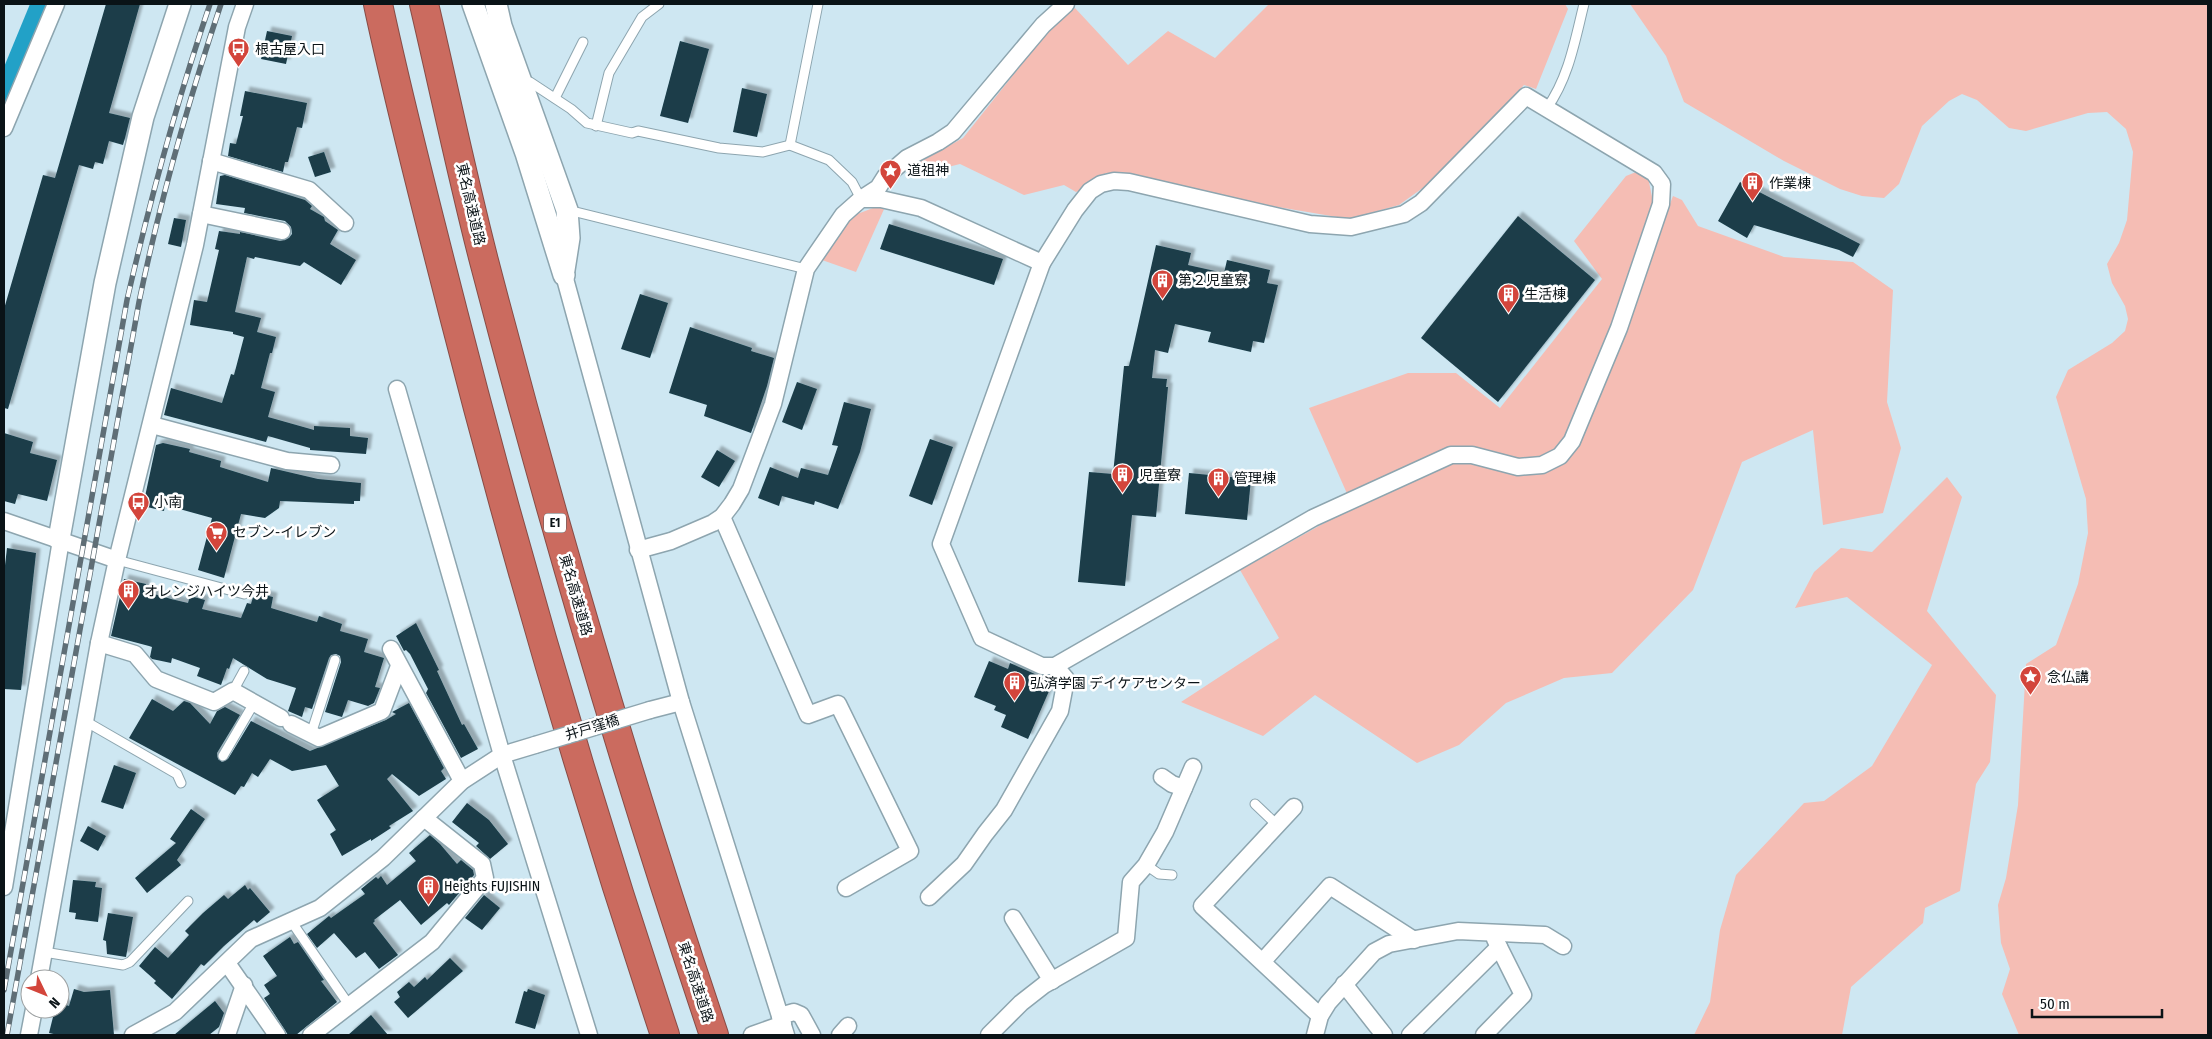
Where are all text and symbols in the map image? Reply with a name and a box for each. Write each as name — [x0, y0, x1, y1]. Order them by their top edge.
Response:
bus stop icon: 根古屋入口 — [227, 37, 251, 68]
place label: 根古屋入口 — [255, 41, 325, 58]
place icon: 道祖神 — [879, 158, 903, 189]
street label: 東名高速道路 — [453, 161, 488, 247]
place label: 道祖神 — [907, 162, 949, 179]
building icon: 作業棟 — [1741, 171, 1765, 202]
place label: 作業棟 — [1769, 175, 1811, 192]
building icon: 第２児童寮 — [1150, 268, 1174, 299]
place label: 第２児童寮 — [1178, 272, 1248, 289]
building icon: 生活棟 — [1496, 282, 1520, 313]
place label: 生活棟 — [1524, 286, 1566, 303]
building icon: 児童寮 — [1111, 463, 1135, 494]
building icon: 管理棟 — [1206, 466, 1230, 497]
place label: 児童寮 — [1139, 467, 1181, 484]
place label: 管理棟 — [1234, 470, 1276, 487]
bus stop icon: 小南 — [126, 490, 150, 521]
place label: 小南 — [154, 494, 182, 511]
road number: E1 — [544, 514, 566, 532]
supermarket icon: セブン-イレブン — [205, 520, 229, 551]
place label: セブン-イレブン — [233, 524, 336, 541]
street label: 東名高速道路 — [556, 552, 595, 638]
building icon: オレンジハイツ今井 — [116, 579, 140, 610]
place label: オレンジハイツ今井 — [144, 583, 269, 600]
place icon: 念仏講 — [2019, 665, 2043, 696]
place label: 念仏講 — [2047, 669, 2089, 686]
building icon: 弘済学園 デイケアセンター — [1002, 671, 1026, 702]
place label: 弘済学園 デイケアセンター — [1030, 675, 1201, 692]
street label: 井戸窪橋 — [563, 711, 621, 744]
building icon: Heights FUJISHIN — [416, 874, 440, 905]
place label: Heights FUJISHIN — [444, 878, 540, 895]
street label: 東名高速道路 — [674, 940, 717, 1025]
north arrow — [20, 969, 70, 1019]
scale bar — [2032, 986, 2162, 1018]
text: N — [45, 994, 63, 1011]
text: 50 m — [2040, 995, 2070, 1013]

